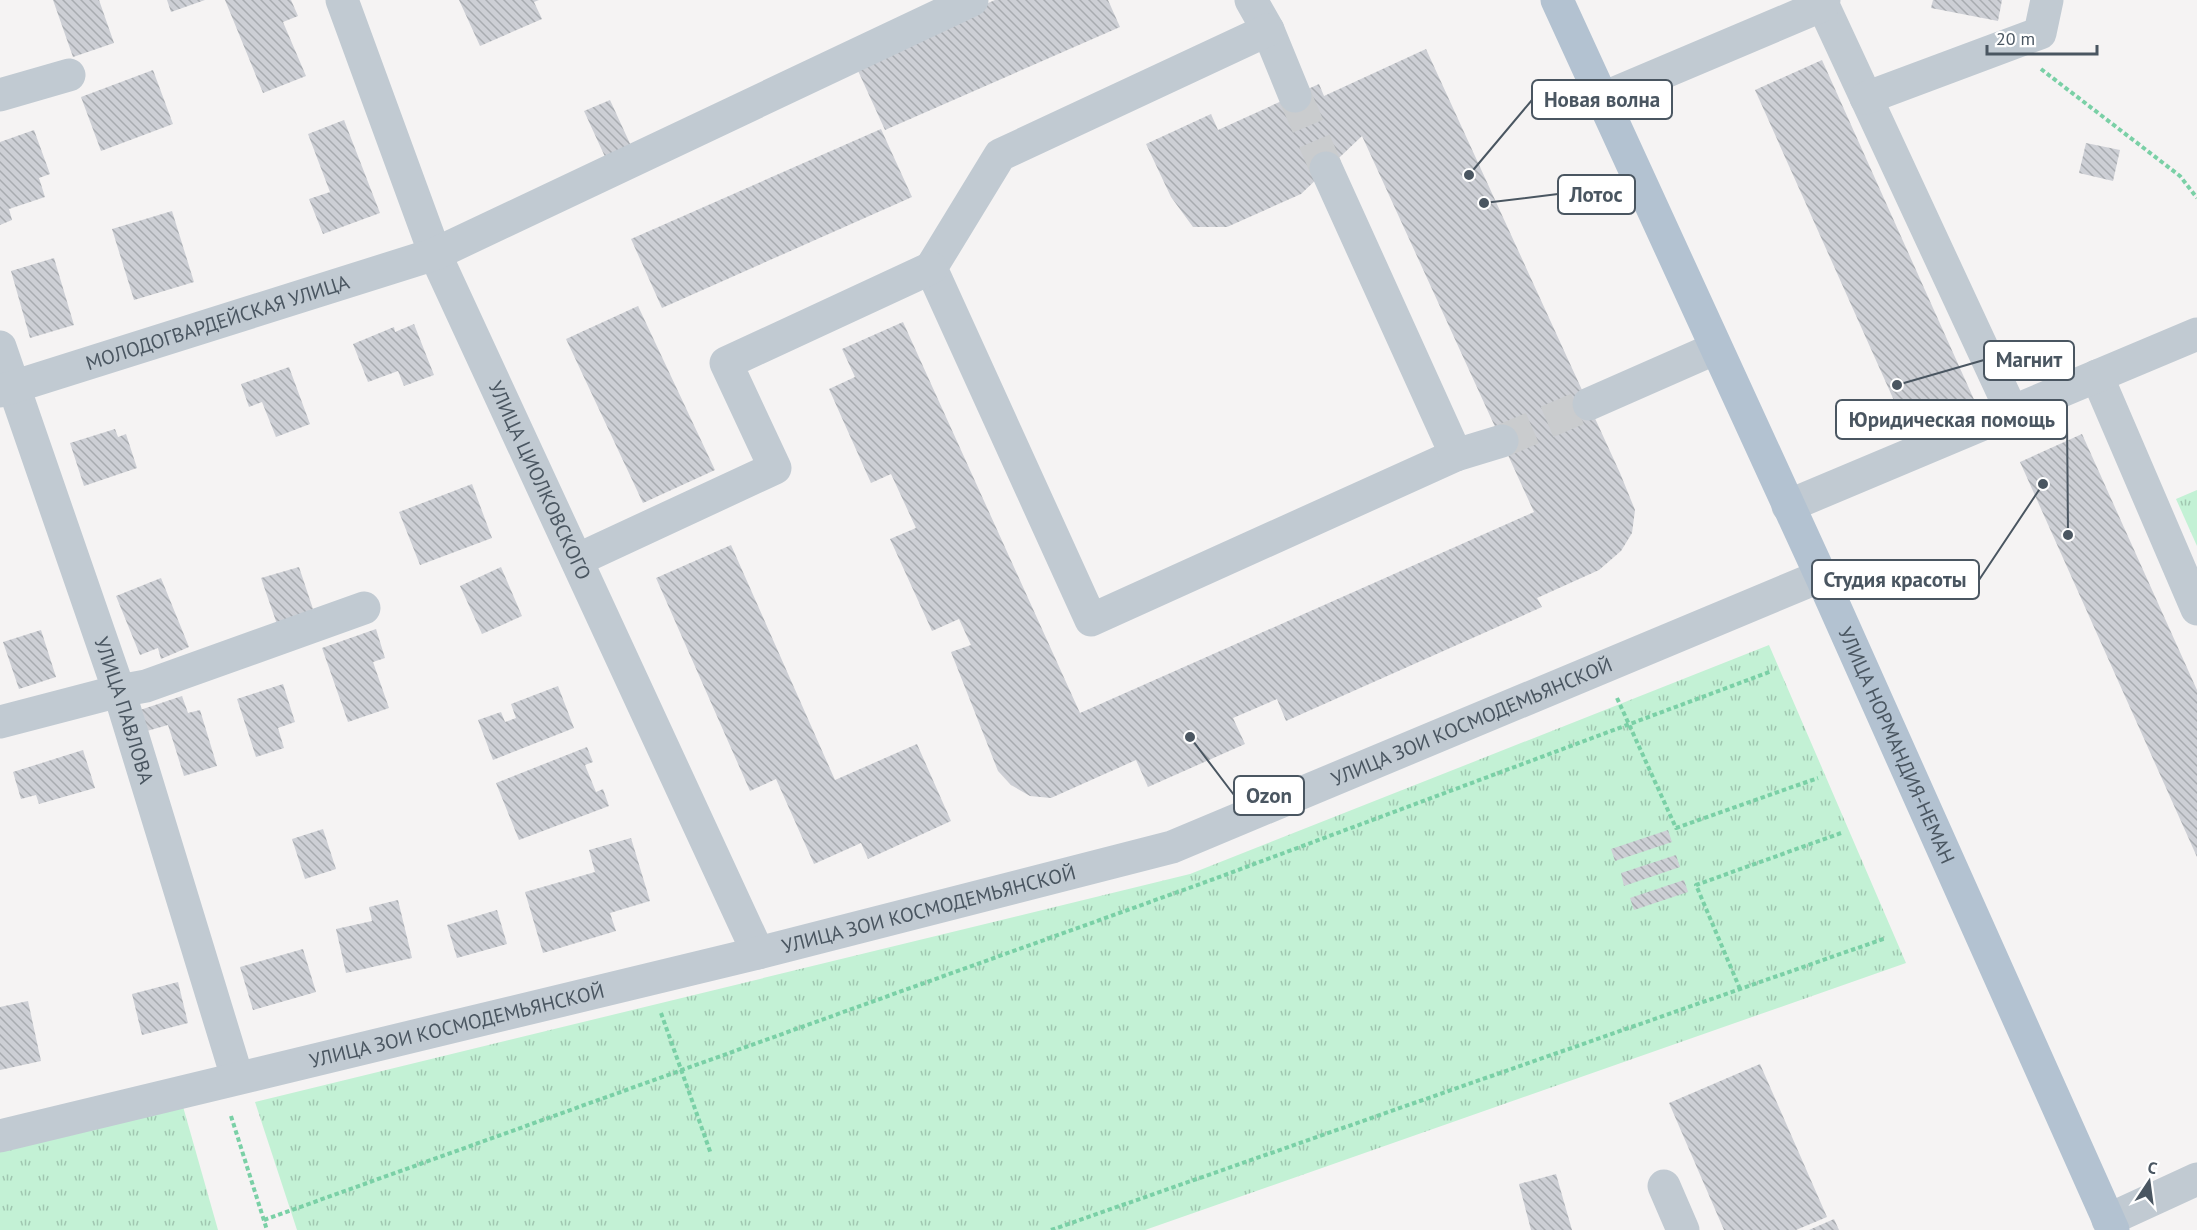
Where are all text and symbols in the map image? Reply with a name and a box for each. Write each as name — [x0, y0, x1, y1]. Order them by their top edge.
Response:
scale bar — [1987, 18, 2096, 56]
text: 20 m — [1996, 27, 2035, 50]
callout: Новая волна — [1532, 80, 1672, 119]
text: Новая волна — [1544, 86, 1660, 113]
callout: Лотос — [1558, 175, 1635, 214]
text: Лотос — [1568, 181, 1623, 208]
street label: МОЛОДОГВАРДЕЙСКАЯ УЛИЦА — [83, 269, 353, 376]
callout: Магнит — [1984, 341, 2074, 380]
text: Магнит — [1996, 346, 2063, 373]
street label: УЛИЦА ЦИОЛКОВСКОГО — [483, 377, 597, 584]
callout: Юридическая помощь — [1836, 400, 2067, 439]
text: Юридическая помощь — [1849, 406, 2055, 433]
callout: Студия красоты — [1812, 560, 1979, 599]
text: Студия красоты — [1824, 566, 1966, 593]
street label: УЛИЦА НОРМАНДИЯ-НЕМАН — [1832, 623, 1961, 868]
street label: УЛИЦА ПАВЛОВА — [88, 633, 160, 787]
street label: УЛИЦА ЗОИ КОСМОДЕМЬЯНСКОЙ — [1327, 652, 1616, 792]
callout: Ozon — [1234, 776, 1304, 815]
text: Ozon — [1246, 782, 1292, 809]
street label: УЛИЦА ЗОИ КОСМОДЕМЬЯНСКОЙ — [779, 859, 1078, 959]
street label: УЛИЦА ЗОИ КОСМОДЕМЬЯНСКОЙ — [307, 978, 607, 1074]
north arrow — [2119, 1152, 2179, 1212]
text: С — [2146, 1157, 2159, 1178]

